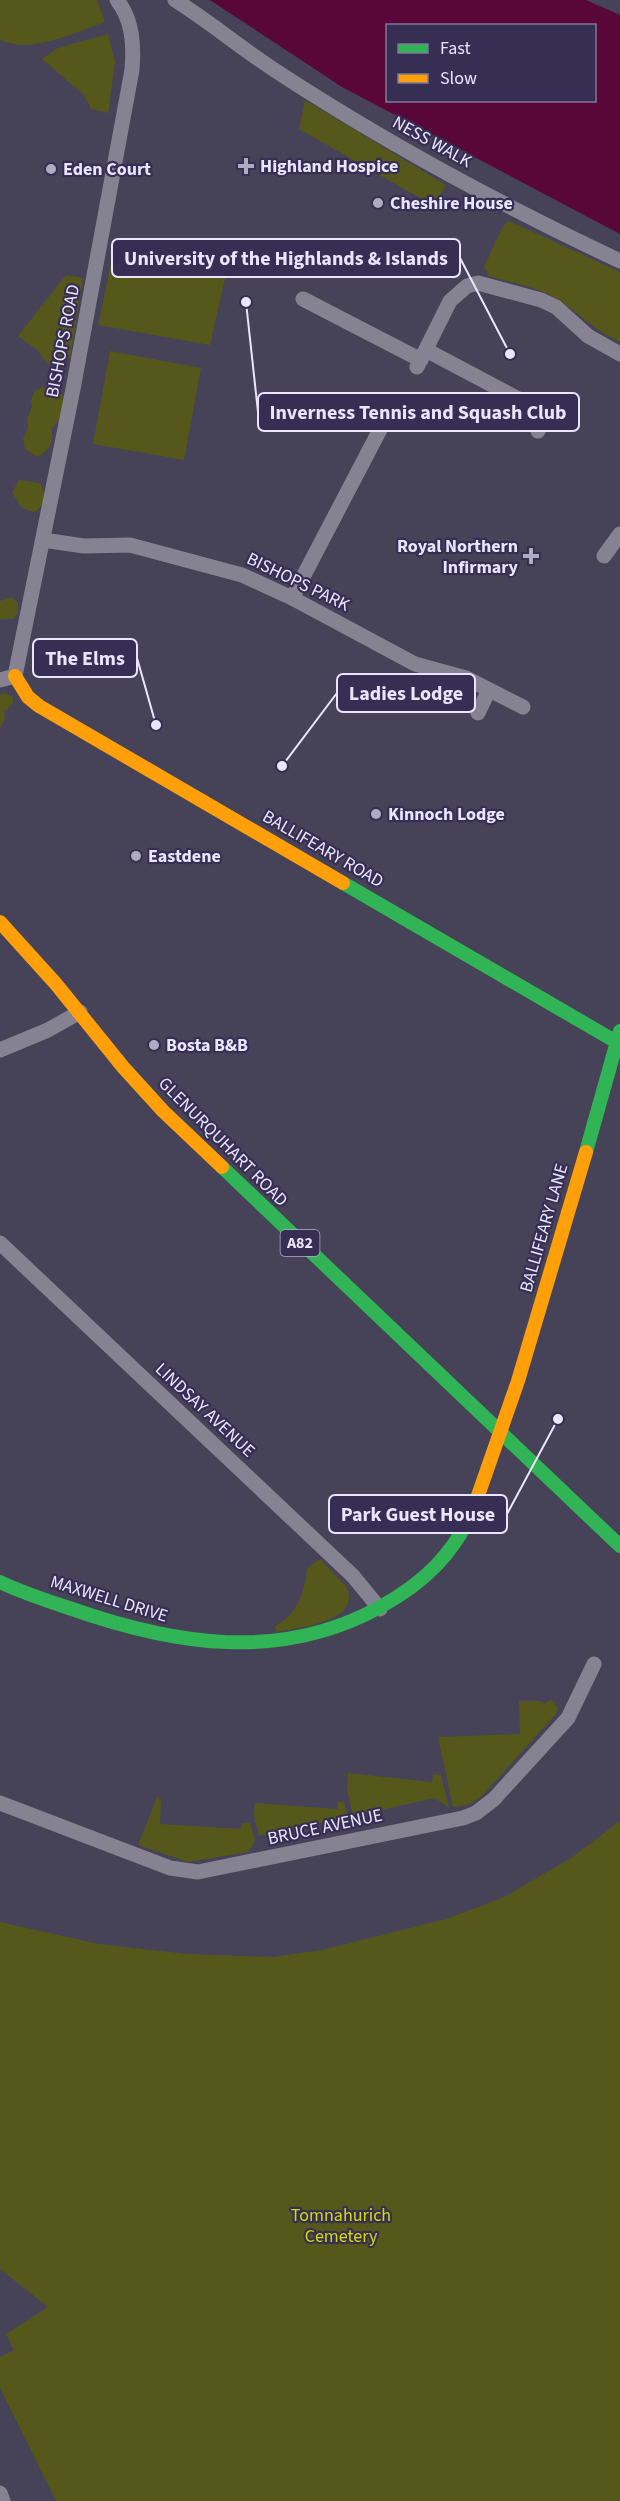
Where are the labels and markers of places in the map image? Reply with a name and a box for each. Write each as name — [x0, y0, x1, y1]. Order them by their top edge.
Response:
place label: Highland Hospice — [260, 154, 398, 179]
place label: Eden Court — [63, 157, 151, 182]
marker: Highland Hospice — [237, 157, 255, 175]
marker: Eden Court — [44, 162, 58, 176]
place label: Cheshire House — [390, 191, 513, 216]
marker: Cheshire House — [371, 196, 385, 210]
callout: University of the Highlands & Islands — [112, 239, 460, 277]
callout: Inverness Tennis and Squash Club — [258, 393, 579, 431]
place label: Royal Northern Infirmary — [397, 534, 519, 580]
marker: Royal Northern Infirmary — [522, 547, 540, 565]
callout: The Elms — [33, 639, 137, 677]
callout: Ladies Lodge — [337, 674, 475, 712]
place label: Kinnoch Lodge — [388, 802, 505, 827]
marker: Kinnoch Lodge — [369, 807, 383, 821]
place label: Eastdene — [148, 844, 221, 869]
marker: Eastdene — [129, 849, 143, 863]
place label: Bosta B&B — [166, 1033, 248, 1058]
marker: Bosta B&B — [147, 1038, 161, 1052]
callout: Park Guest House — [329, 1495, 507, 1533]

